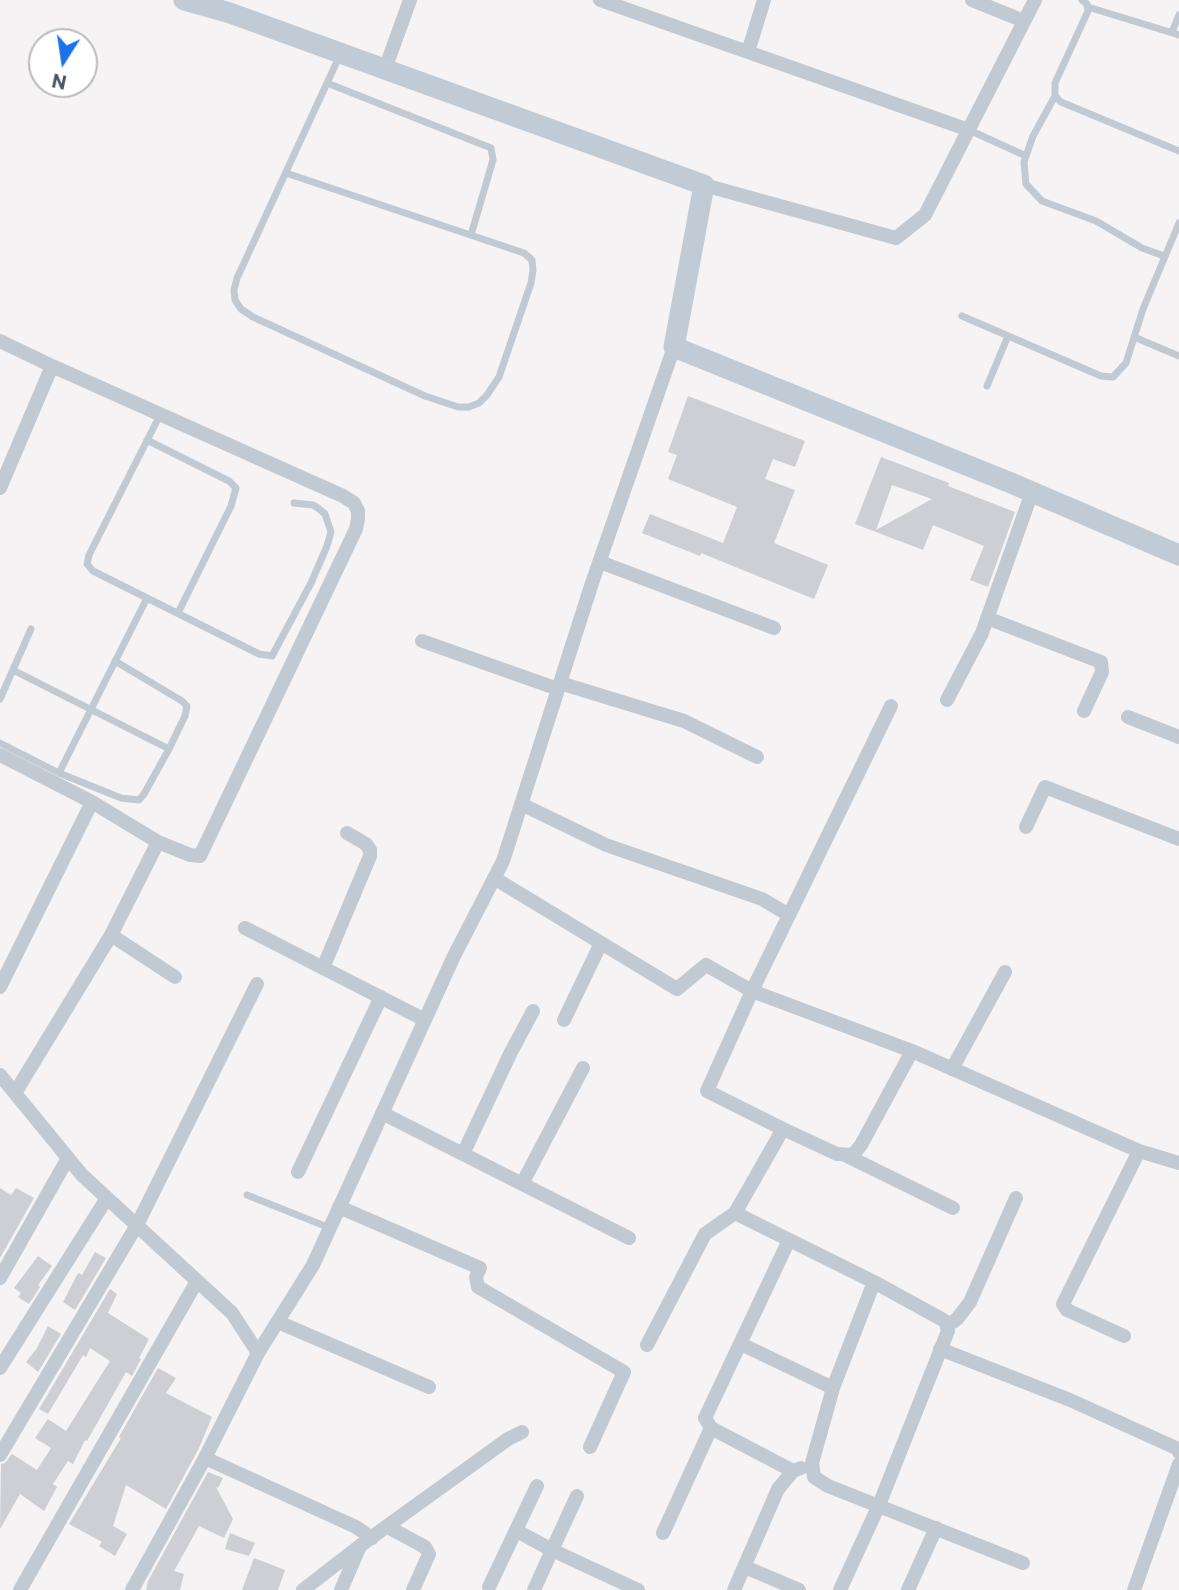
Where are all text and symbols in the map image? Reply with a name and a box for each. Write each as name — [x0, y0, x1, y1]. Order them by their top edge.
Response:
north arrow — [28, 28, 98, 98]
text: N — [50, 69, 68, 95]

